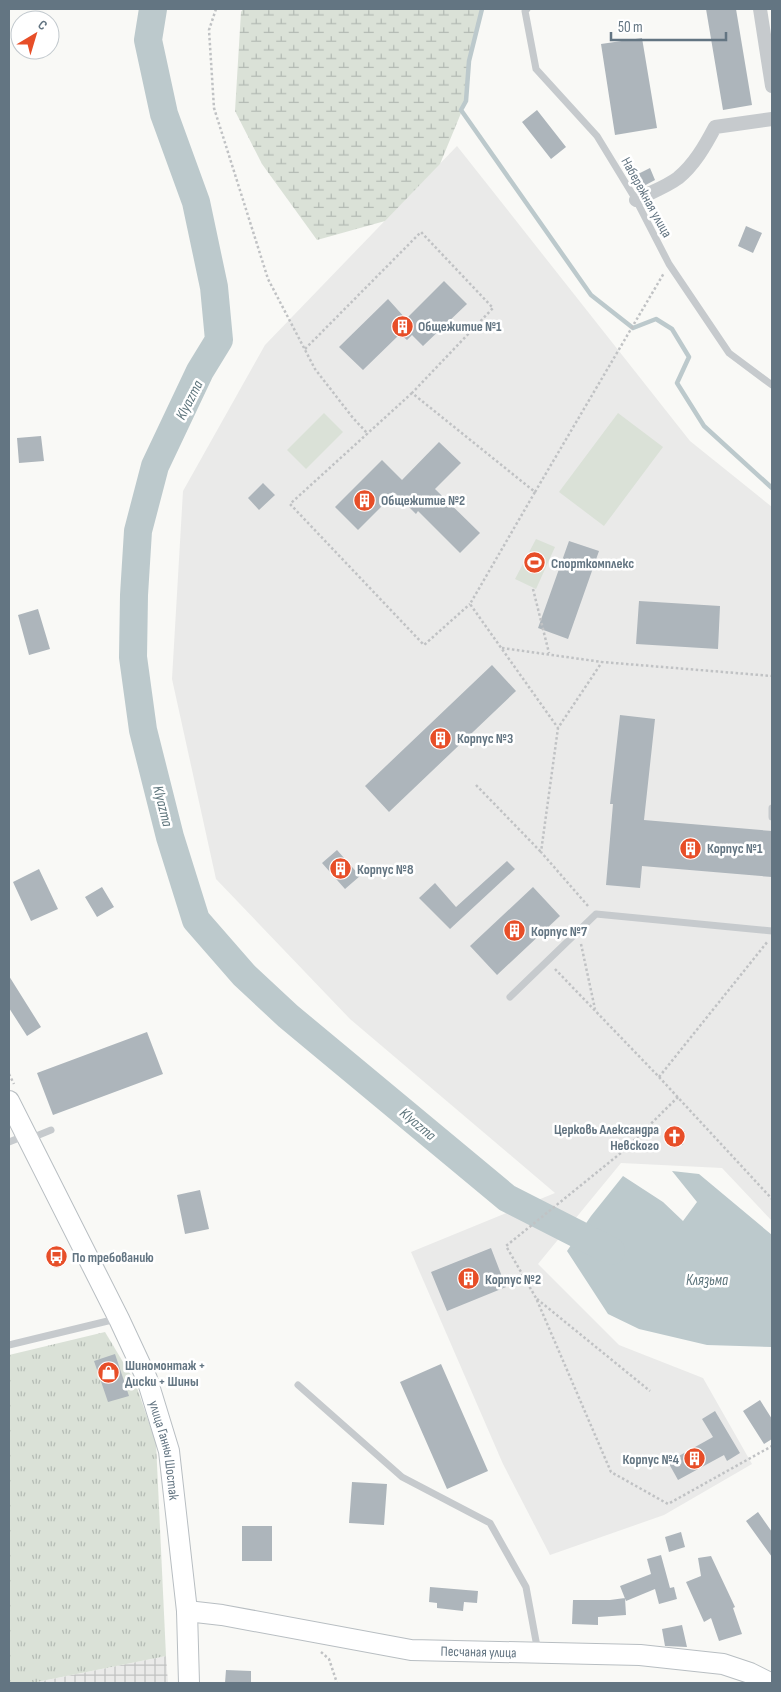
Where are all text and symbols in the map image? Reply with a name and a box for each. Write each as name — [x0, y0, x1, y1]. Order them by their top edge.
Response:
north arrow — [10, 10, 60, 60]
scale bar — [611, 10, 726, 42]
text: С — [35, 16, 51, 34]
text: 50 m — [618, 18, 643, 37]
street label: Набережная улица — [618, 154, 676, 240]
building icon: Общежитие №1 — [390, 314, 414, 338]
place label: Общежитие №1 — [418, 318, 502, 335]
water label: Klyazma — [172, 377, 207, 423]
building icon: Общежитие №2 — [353, 488, 377, 512]
place label: Общежитие №2 — [381, 492, 465, 509]
sports icon: Спорткомплекс — [523, 551, 547, 575]
place label: Спорткомплекс — [551, 555, 634, 572]
building icon: Корпус №3 — [429, 726, 453, 750]
place label: Корпус №3 — [457, 730, 513, 747]
water label: Klyazma — [148, 784, 177, 829]
building icon: Корпус №1 — [679, 836, 703, 860]
place label: Корпус №1 — [707, 840, 763, 857]
building icon: Корпус №8 — [329, 857, 353, 881]
place label: Корпус №8 — [357, 861, 414, 878]
building icon: Корпус №7 — [503, 919, 527, 943]
place label: Корпус №7 — [531, 923, 588, 940]
water label: Klyazma — [396, 1104, 440, 1145]
place label: Церковь Александра Невского — [554, 1121, 659, 1154]
church icon: Церковь Александра Невского — [663, 1125, 687, 1149]
bus stop icon: По требованию — [44, 1245, 68, 1269]
place label: По требованию — [72, 1249, 154, 1266]
building icon: Корпус №2 — [457, 1267, 481, 1291]
place label: Корпус №2 — [485, 1271, 541, 1288]
water label: Клязьма — [686, 1271, 728, 1290]
place label: Шиномонтаж + Диски + Шины — [125, 1357, 205, 1390]
shop icon: Шиномонтаж + Диски + Шины — [97, 1361, 121, 1385]
street label: улица Ганны Шостак — [145, 1398, 183, 1502]
building icon: Корпус №4 — [683, 1447, 707, 1471]
place label: Корпус №4 — [623, 1451, 679, 1468]
street label: Песчаная улица — [440, 1643, 517, 1661]

